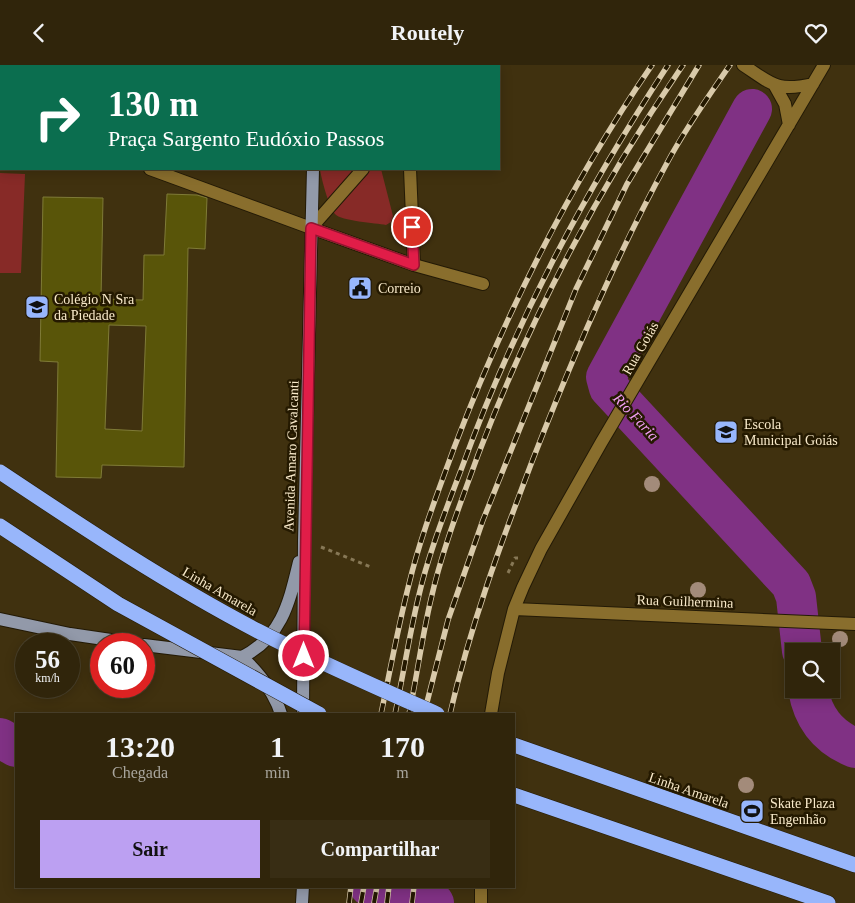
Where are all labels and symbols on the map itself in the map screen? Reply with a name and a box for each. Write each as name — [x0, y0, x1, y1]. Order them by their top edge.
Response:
pin — [391, 206, 433, 248]
public building icon: Correio — [347, 275, 373, 301]
place label: Correio — [378, 281, 421, 296]
place label: Colégio N Sra da Piedade — [54, 292, 135, 323]
school or university icon: Colégio N Sra da Piedade — [24, 294, 50, 320]
street label: Rua Goiás — [619, 319, 662, 377]
street label: Avenida Amaro Cavalcanti — [281, 380, 302, 532]
water label: Rio Faria — [609, 389, 662, 444]
place label: Escola Municipal Goiás — [744, 417, 838, 448]
school or university icon: Escola Municipal Goiás — [713, 419, 739, 445]
street label: Linha Amarela — [180, 564, 260, 619]
street label: Rua Guilhermina — [636, 592, 734, 611]
position arrow — [277, 629, 329, 681]
speed limit sign: 60 — [90, 633, 155, 698]
street label: Linha Amarela — [647, 770, 732, 811]
place label: Skate Plaza Engenhão — [770, 796, 836, 827]
sports icon: Skate Plaza Engenhão — [739, 798, 765, 824]

